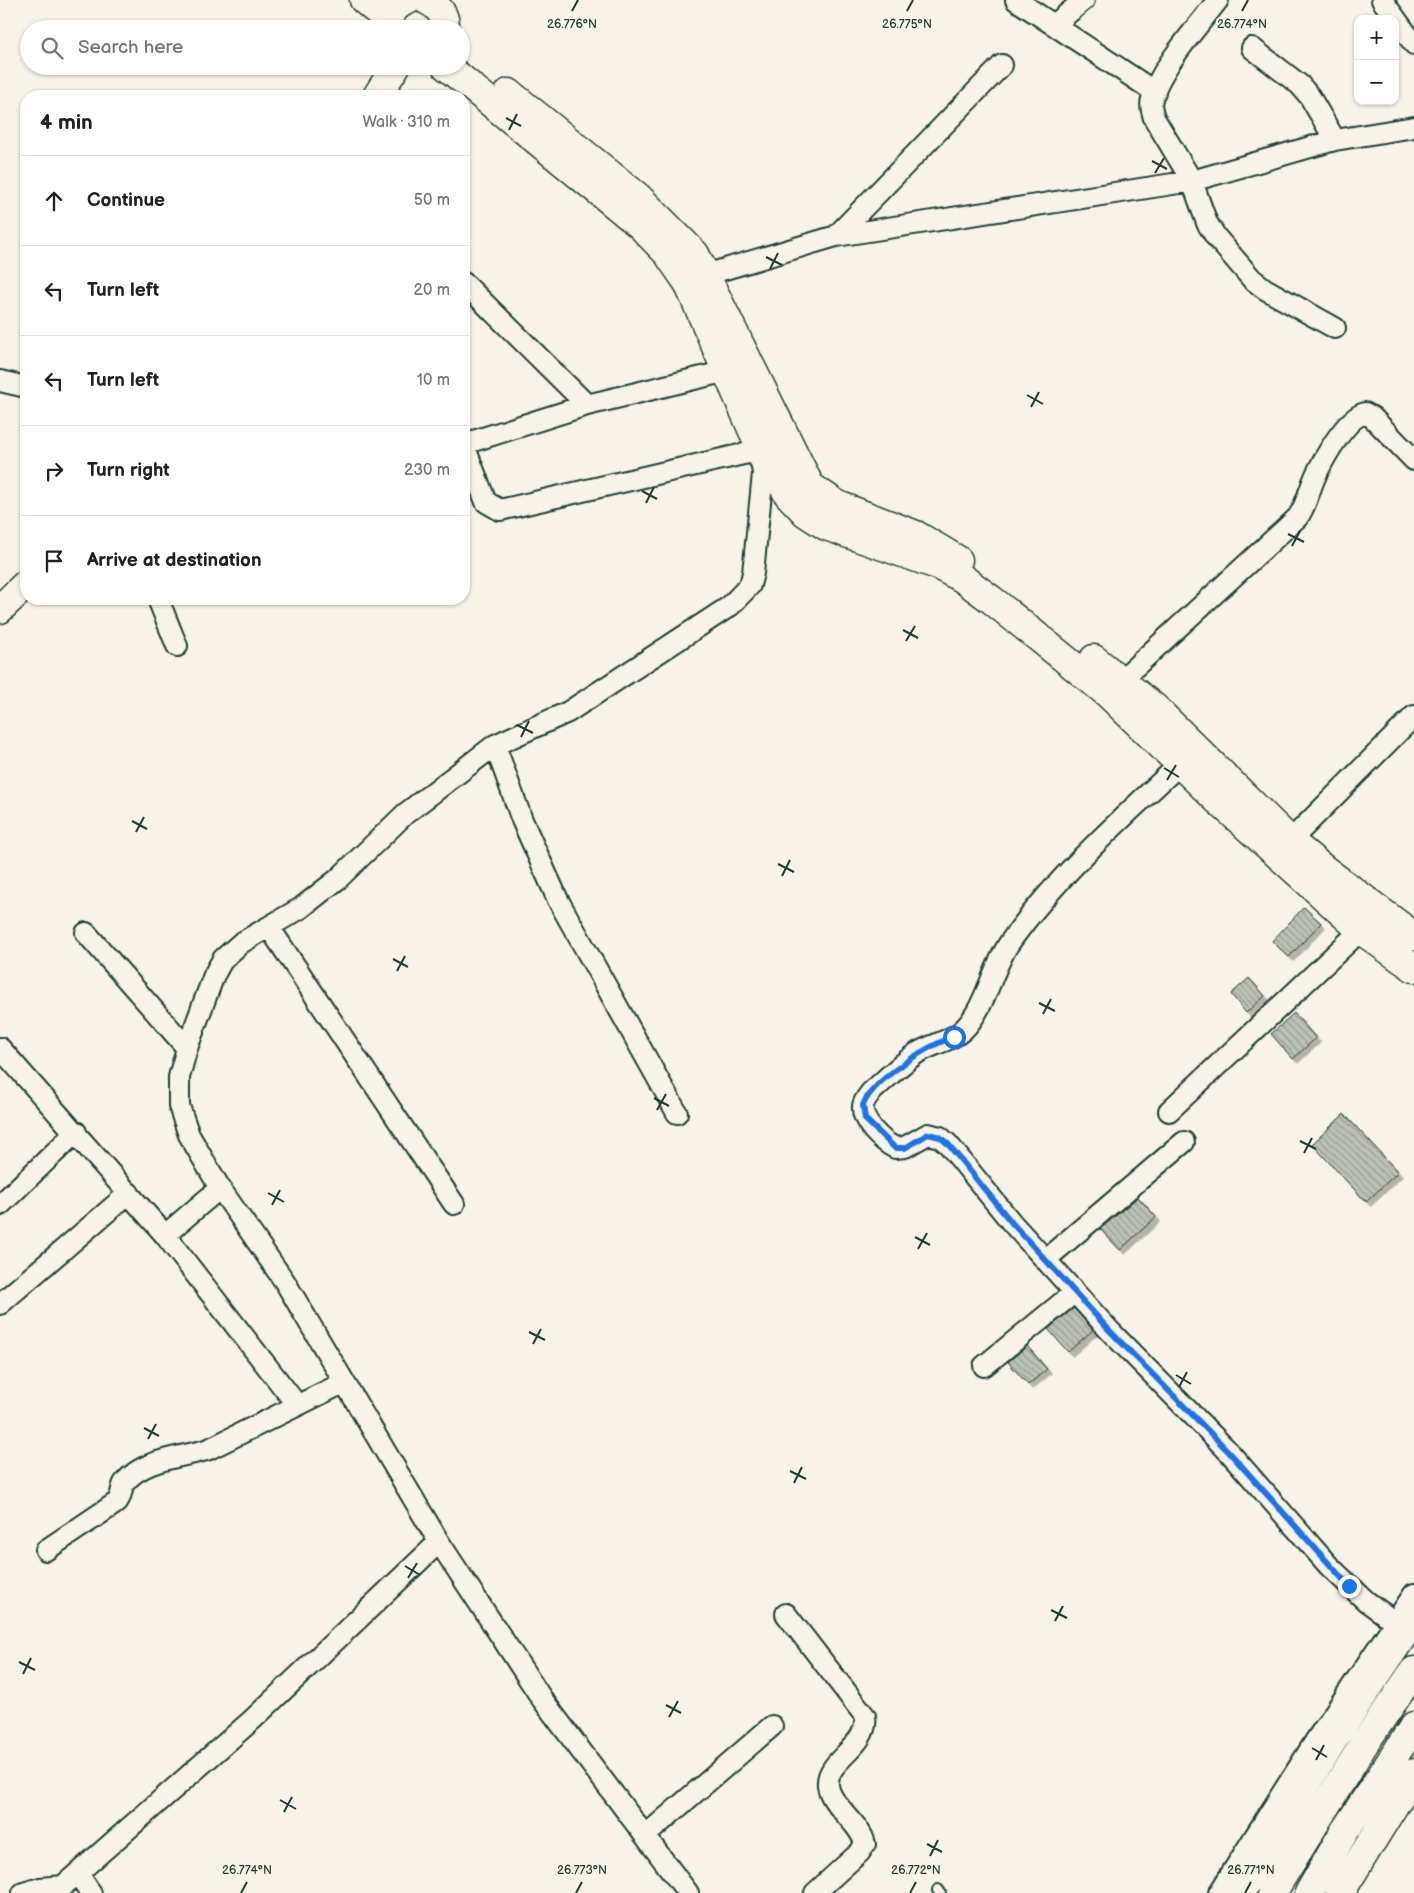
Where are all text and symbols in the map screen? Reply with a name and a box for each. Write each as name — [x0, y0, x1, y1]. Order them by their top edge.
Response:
map controls — [1354, 15, 1399, 105]
button: + — [1354, 15, 1399, 60]
text: 26.776°N — [547, 17, 597, 32]
text: 26.775°N — [882, 17, 932, 32]
text: 26.774°N — [1217, 17, 1267, 32]
search box — [20, 20, 470, 75]
icon: search — [38, 34, 66, 62]
text: Search here — [78, 36, 183, 59]
button: − — [1354, 60, 1399, 105]
text: 4 min — [40, 110, 93, 135]
text: Walk · 310 m — [362, 113, 450, 132]
icon: ahead — [40, 187, 68, 215]
text: Continue — [87, 189, 165, 212]
text: 50 m — [414, 191, 450, 210]
icon: left — [40, 277, 68, 305]
text: Turn left — [87, 279, 159, 302]
text: 20 m — [414, 281, 450, 300]
icon: left — [40, 367, 68, 395]
text: Turn left — [87, 369, 159, 392]
text: 10 m — [417, 371, 450, 390]
icon: right — [40, 457, 68, 485]
text: Turn right — [87, 459, 170, 482]
text: 230 m — [404, 461, 450, 480]
icon: arrive — [40, 547, 68, 575]
text: Arrive at destination — [87, 549, 262, 572]
route start — [943, 1026, 966, 1049]
route end — [1338, 1575, 1361, 1598]
text: 26.774°N — [222, 1863, 272, 1878]
text: 26.773°N — [557, 1863, 607, 1878]
text: 26.772°N — [891, 1863, 941, 1878]
text: 26.771°N — [1227, 1863, 1275, 1878]

